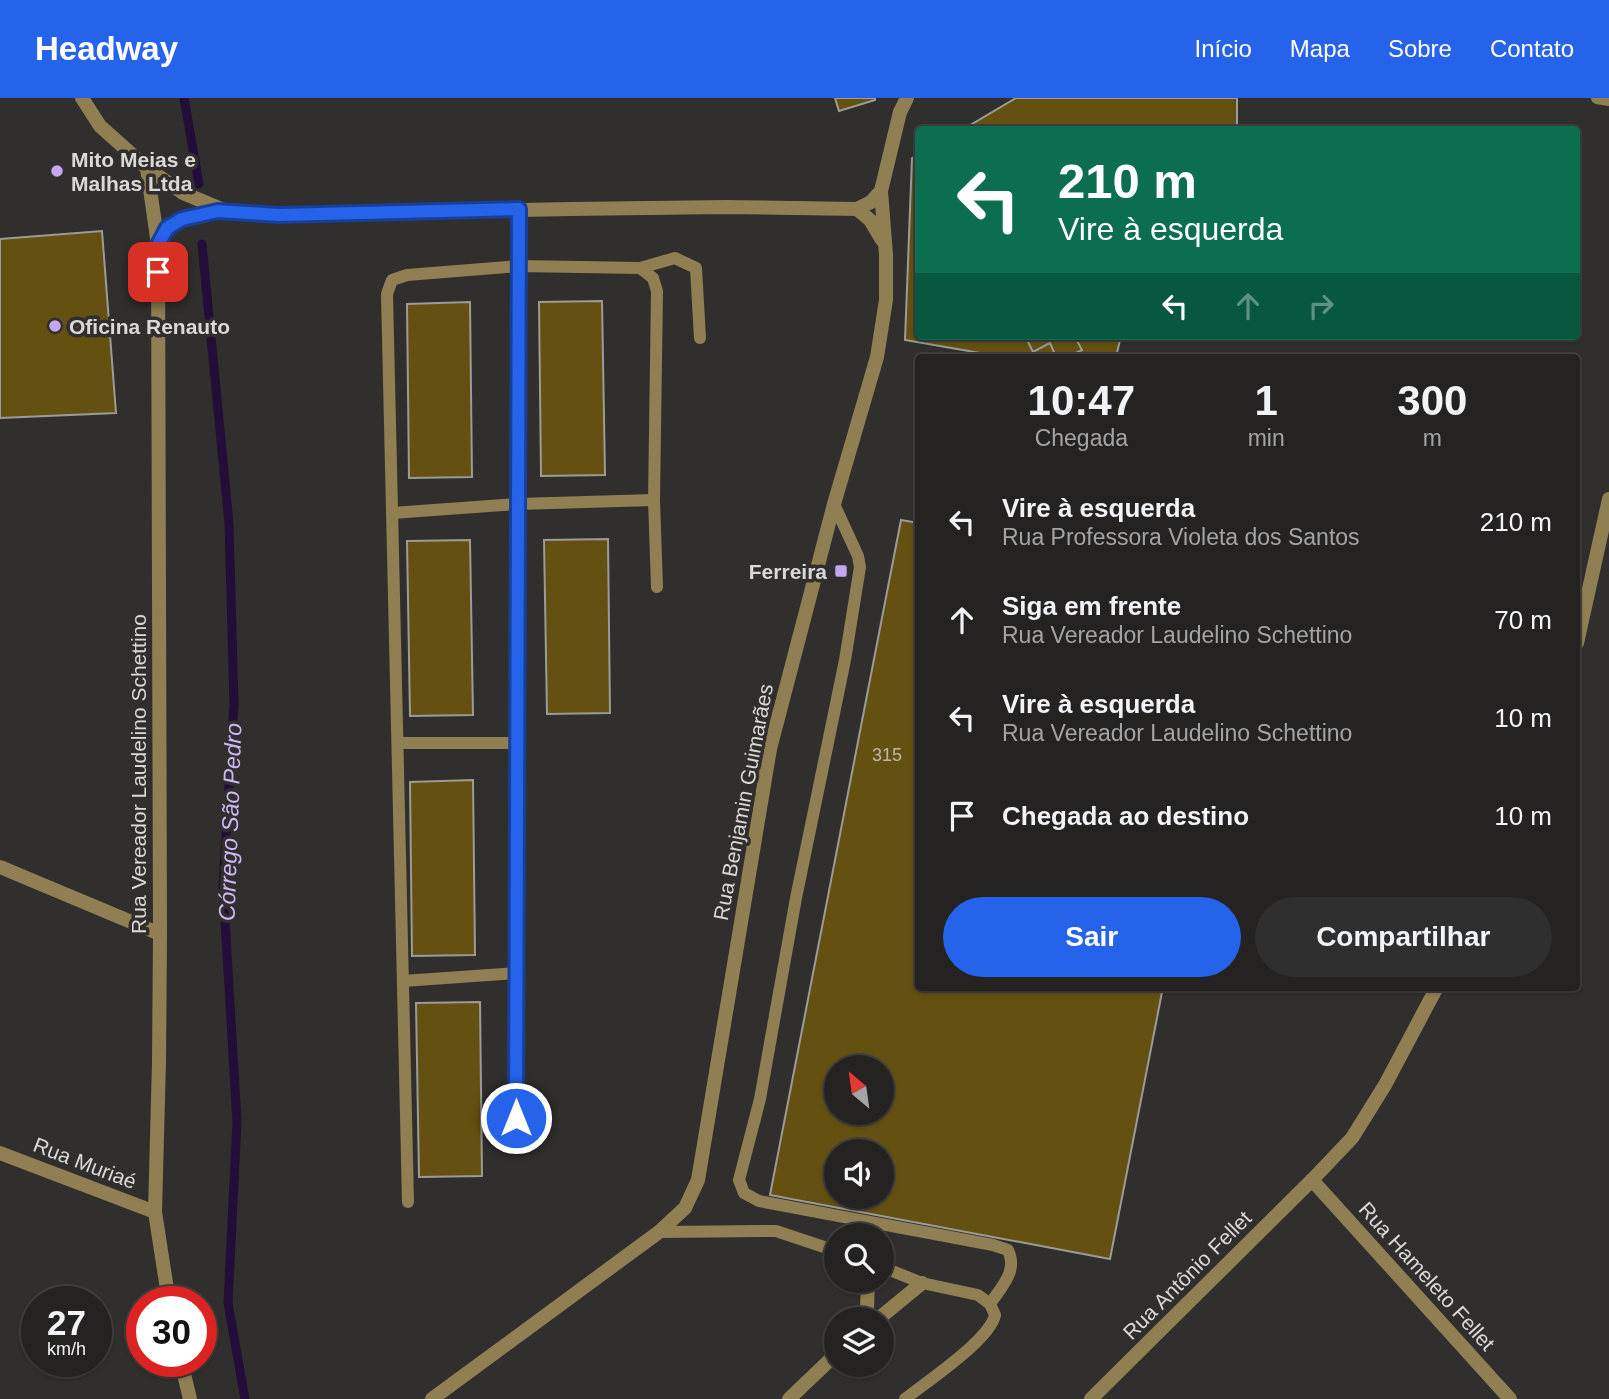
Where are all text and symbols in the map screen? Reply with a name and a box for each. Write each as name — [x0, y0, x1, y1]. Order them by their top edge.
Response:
text: Headway — [35, 30, 178, 67]
text: Início — [1194, 35, 1252, 62]
text: Mapa — [1290, 35, 1350, 62]
text: Sobre — [1388, 35, 1452, 62]
text: Contato — [1490, 35, 1574, 62]
place label: Mito Meias e Malhas Ltda — [71, 148, 196, 195]
icon: left — [943, 154, 1034, 245]
text: 210 m — [1058, 154, 1197, 208]
marker: Mito Meias e Malhas Ltda — [49, 163, 65, 179]
text: Vire à esquerda — [1058, 211, 1283, 247]
pin — [128, 242, 188, 302]
icon: arrive — [139, 253, 177, 291]
icon: left — [1156, 287, 1194, 325]
icon: ahead — [1229, 287, 1267, 325]
icon: right — [1302, 287, 1340, 325]
place label: Oficina Renauto — [69, 315, 230, 338]
marker: Oficina Renauto — [47, 318, 63, 334]
text: 10:47 — [1028, 377, 1135, 424]
text: 1 — [1254, 377, 1278, 424]
text: 300 — [1397, 377, 1467, 424]
text: Chegada — [1035, 425, 1128, 451]
text: min — [1248, 425, 1285, 451]
text: m — [1423, 425, 1442, 451]
text: Vire à esquerda — [1002, 493, 1195, 523]
icon: left — [943, 503, 981, 541]
text: 210 m — [1480, 507, 1552, 537]
text: Rua Professora Violeta dos Santos — [1002, 524, 1360, 550]
place label: Ferreira — [749, 560, 827, 583]
marker: Ferreira — [833, 563, 849, 579]
text: Siga em frente — [1002, 591, 1181, 621]
icon: ahead — [943, 601, 981, 639]
text: 70 m — [1494, 605, 1552, 635]
street label: Rua Vereador Laudelino Schettino — [127, 614, 150, 934]
text: Rua Vereador Laudelino Schettino — [1002, 622, 1352, 648]
street label: Rua Benjamin Guimarães — [709, 682, 777, 922]
text: Vire à esquerda — [1002, 689, 1195, 719]
icon: left — [943, 699, 981, 737]
text: 10 m — [1494, 703, 1552, 733]
text: Rua Vereador Laudelino Schettino — [1002, 720, 1352, 746]
water label: Córrego São Pedro — [214, 722, 246, 921]
house number: 315 — [872, 745, 902, 765]
icon: arrive — [943, 797, 981, 835]
text: Chegada ao destino — [1002, 801, 1249, 831]
text: 10 m — [1494, 801, 1552, 831]
button: Sair — [943, 897, 1241, 977]
button: Compartilhar — [1255, 897, 1552, 977]
north arrow — [824, 1055, 894, 1125]
map controls — [824, 1055, 894, 1377]
position arrow — [479, 1081, 553, 1155]
street label: Rua Muriaé — [30, 1133, 140, 1193]
button: sound — [824, 1139, 894, 1209]
street label: Rua Hameleto Fellet — [1354, 1197, 1500, 1355]
street label: Rua Antônio Fellet — [1118, 1206, 1256, 1344]
button: search — [824, 1223, 894, 1293]
speed limit sign: 30 — [126, 1286, 217, 1377]
text: 27 — [47, 1303, 86, 1342]
button: layers — [824, 1307, 894, 1377]
text: km/h — [47, 1339, 86, 1359]

